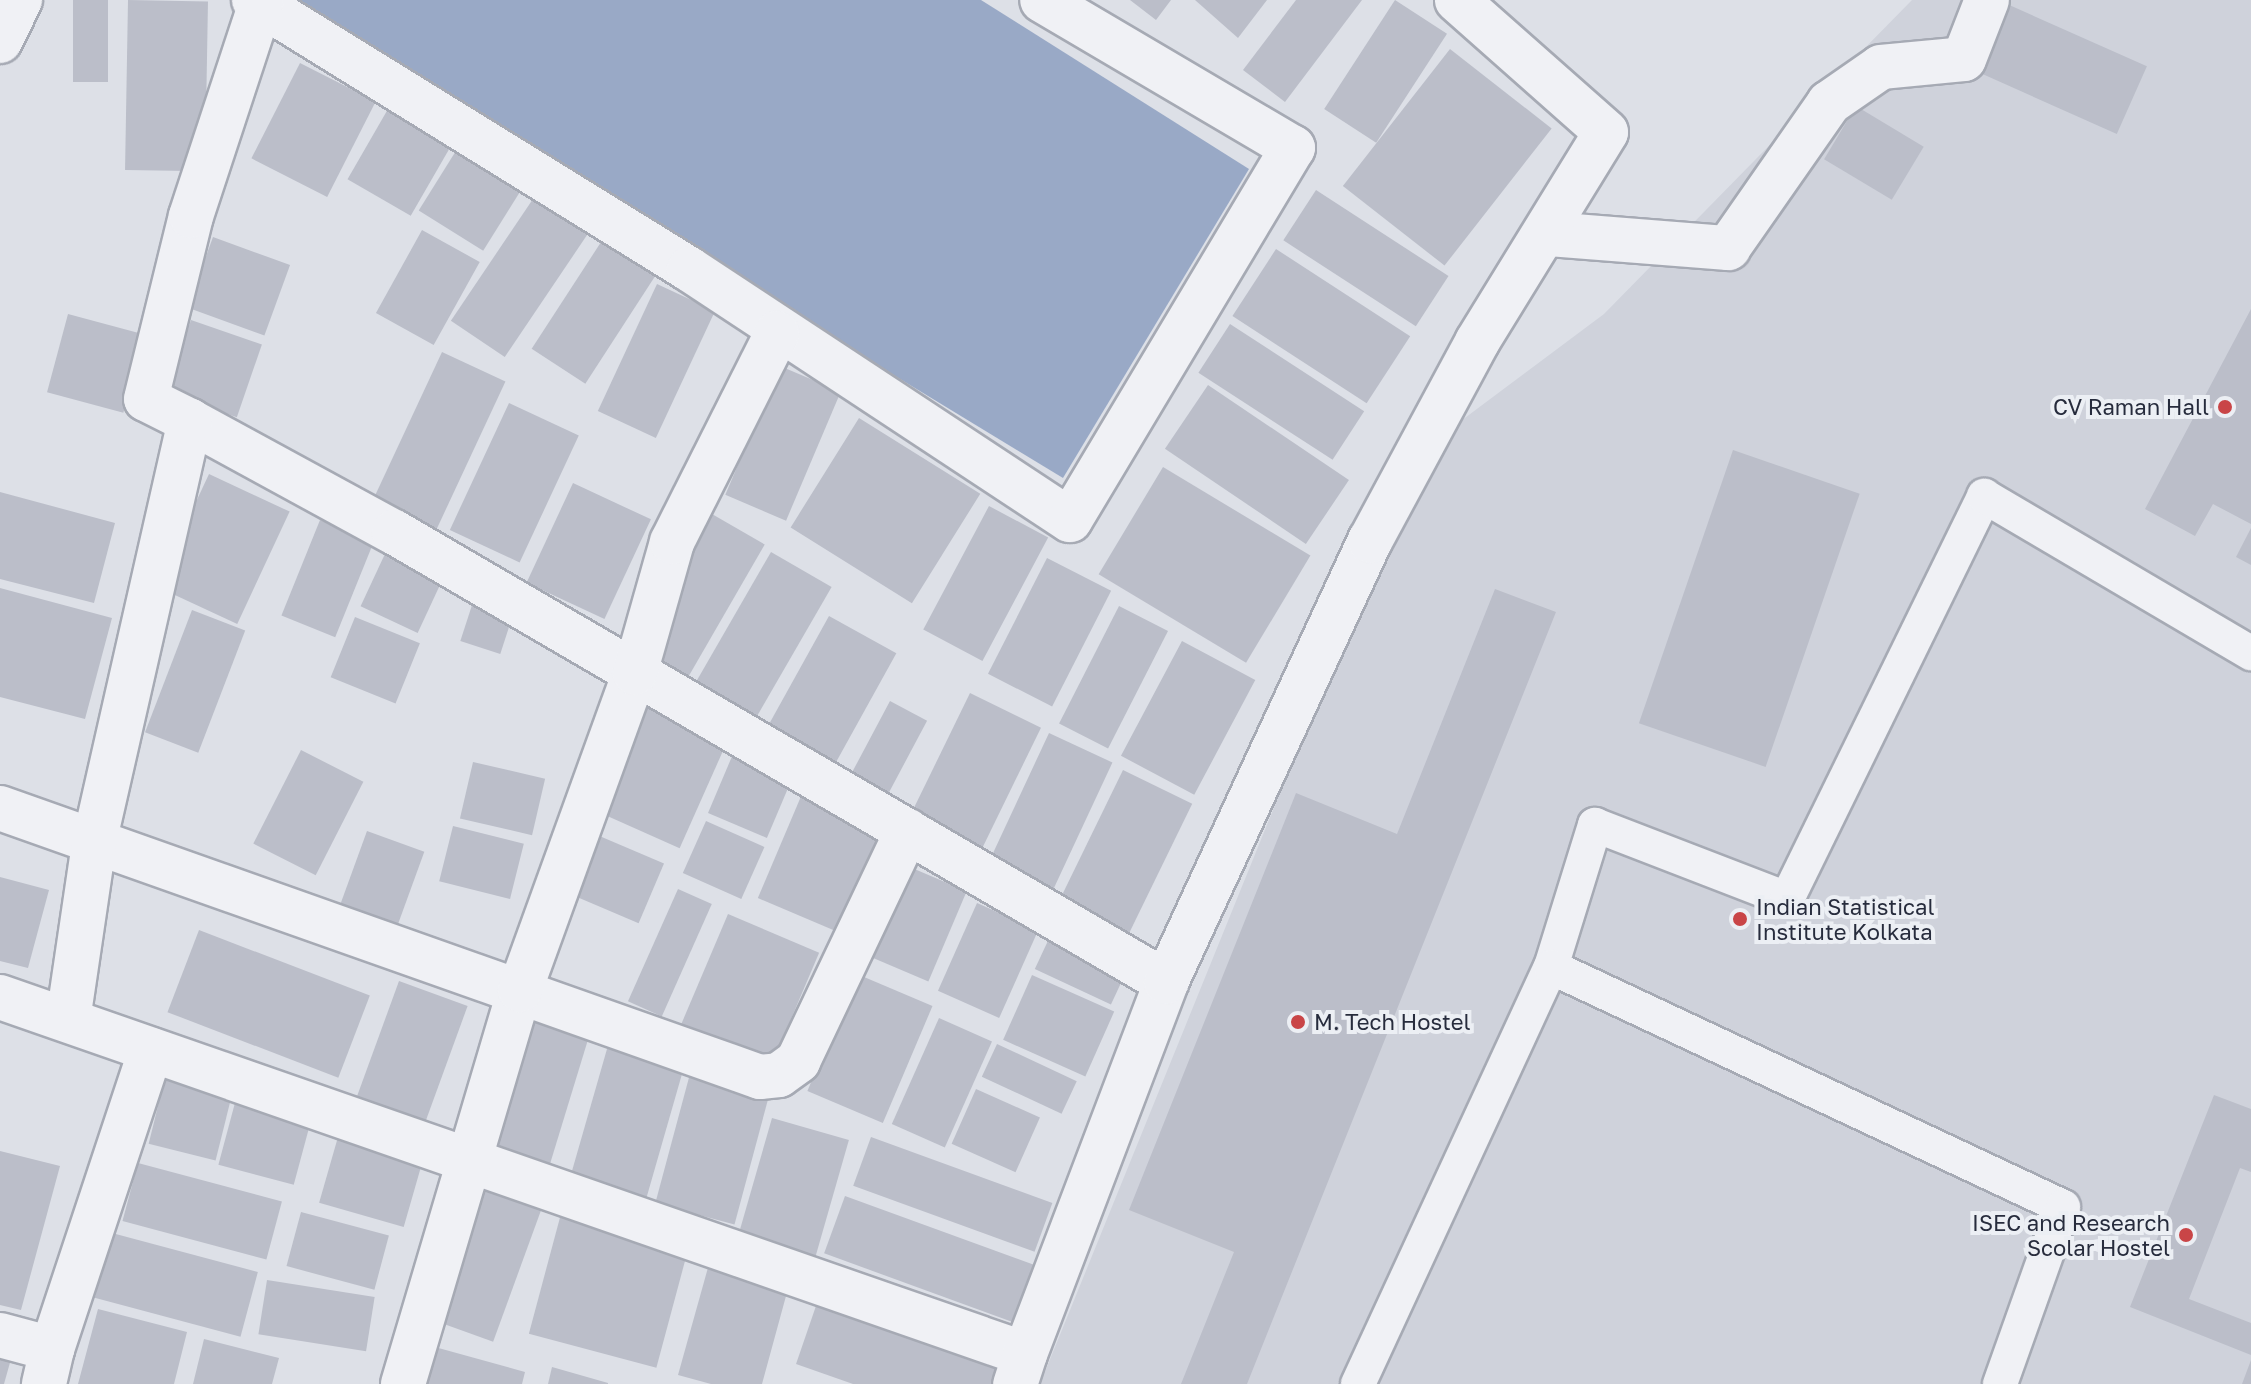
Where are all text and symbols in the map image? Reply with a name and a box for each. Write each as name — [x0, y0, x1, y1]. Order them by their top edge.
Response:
place label: CV Raman Hall — [2053, 394, 2209, 420]
marker: CV Raman Hall — [2216, 398, 2234, 416]
place label: Indian Statistical Institute Kolkata — [1756, 893, 1934, 944]
marker: Indian Statistical Institute Kolkata — [1731, 910, 1749, 928]
place label: M. Tech Hostel — [1314, 1009, 1471, 1035]
marker: M. Tech Hostel — [1289, 1013, 1307, 1031]
place label: ISEC and Research Scolar Hostel — [1972, 1209, 2170, 1260]
marker: ISEC and Research Scolar Hostel — [2177, 1226, 2195, 1244]

